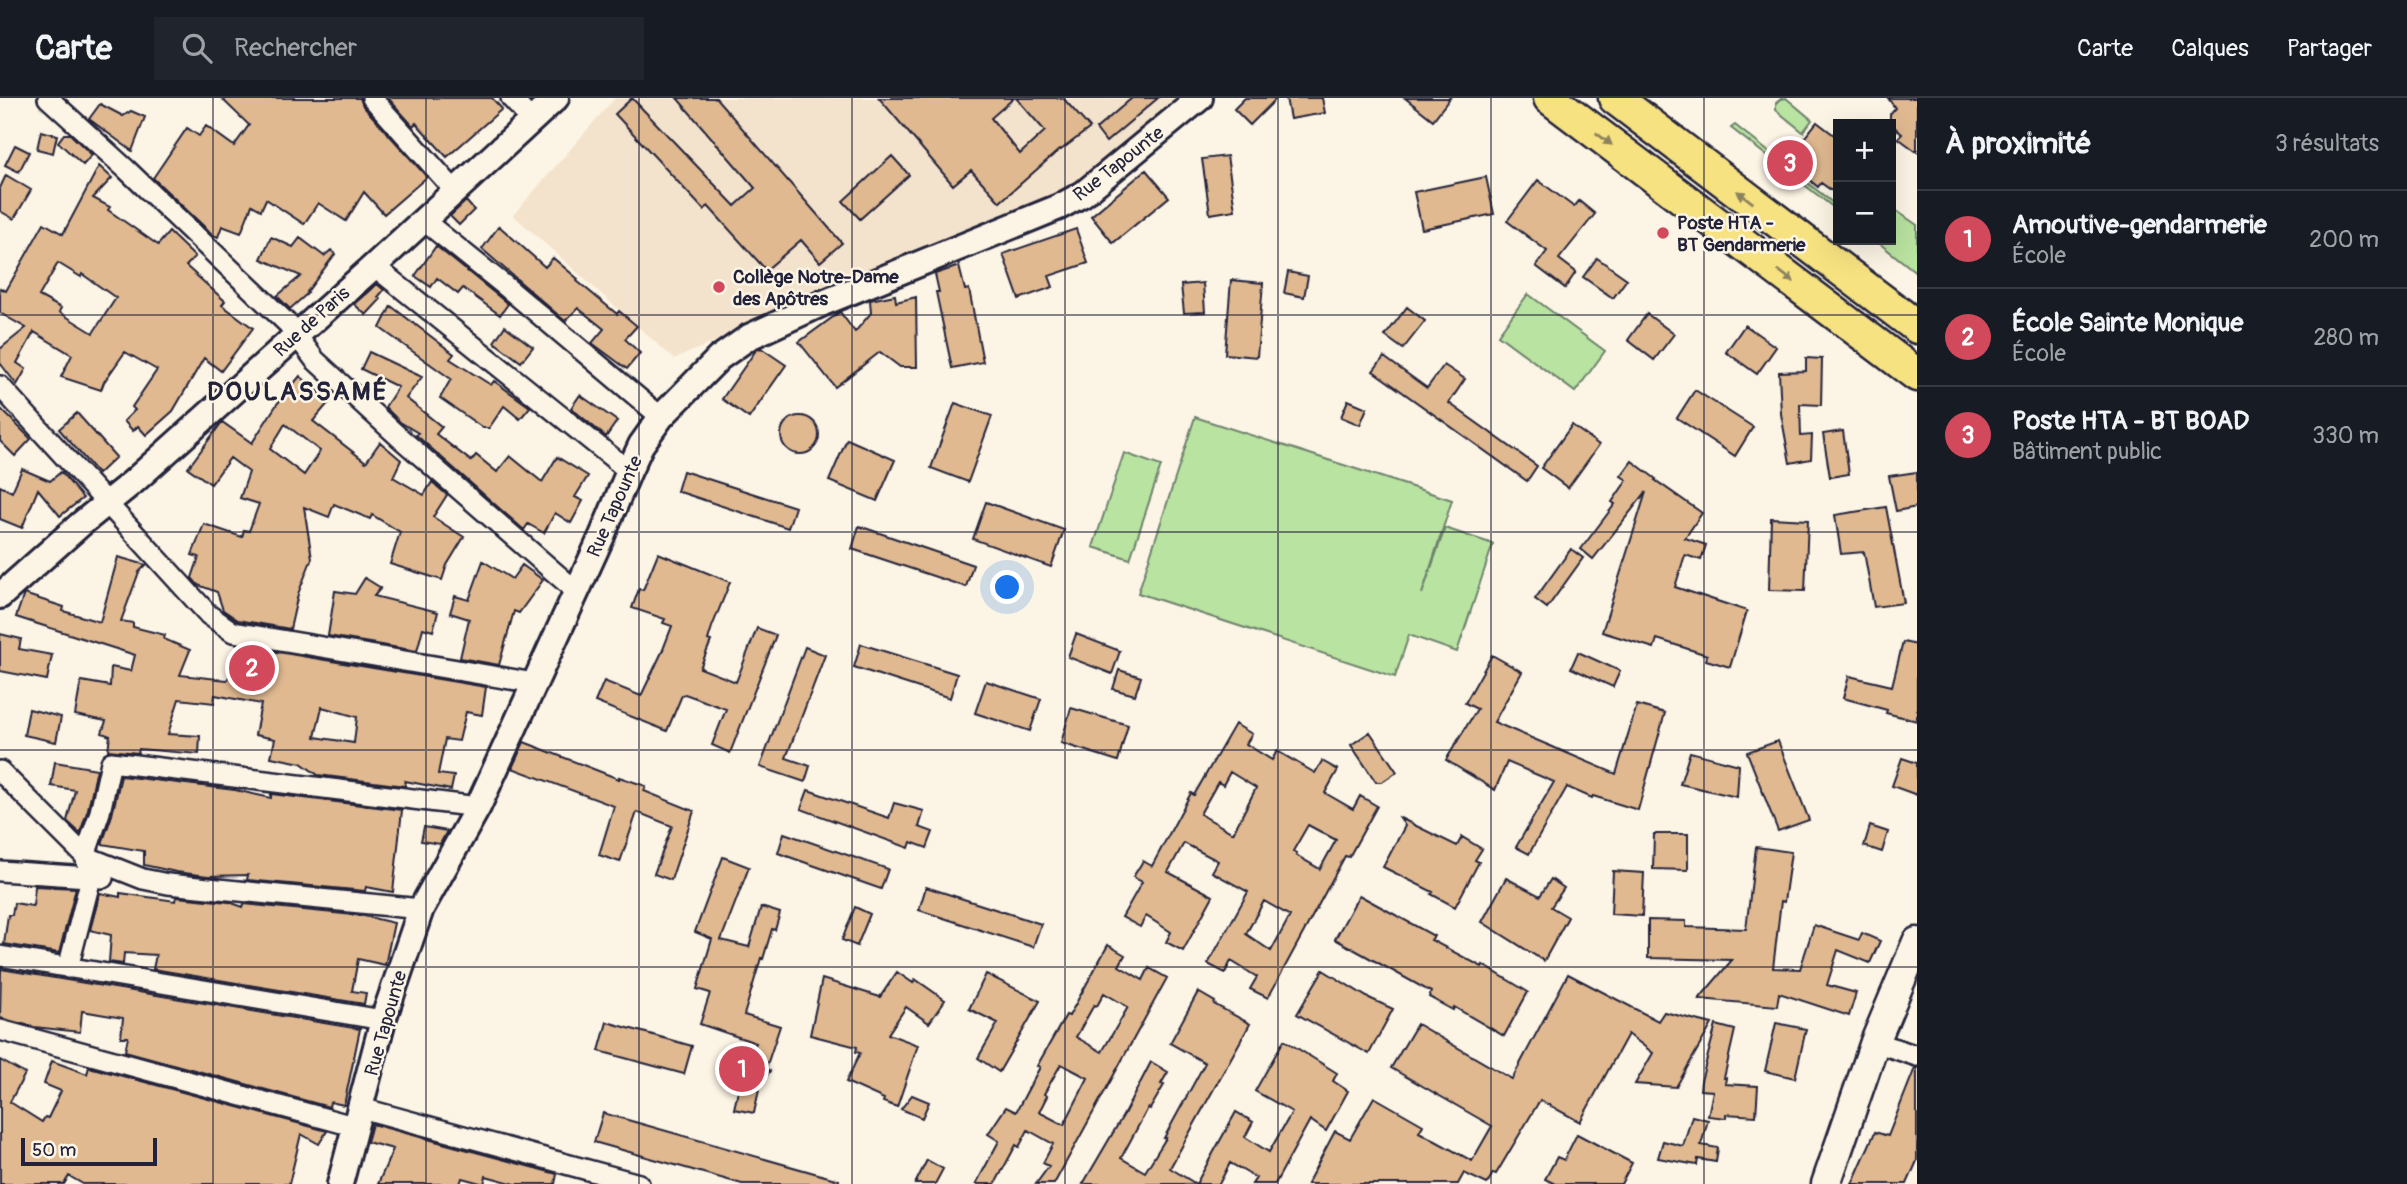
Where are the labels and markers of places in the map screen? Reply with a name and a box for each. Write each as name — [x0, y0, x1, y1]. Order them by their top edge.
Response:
pin: 3 — [1767, 137, 1813, 189]
place label: Poste HTA - BT Gendarmerie — [1677, 211, 1806, 257]
marker: Poste HTA - BT Gendarmerie — [1655, 225, 1671, 241]
place label: Collège Notre-Dame des Apôtres — [733, 265, 899, 311]
marker: Collège Notre-Dame des Apôtres — [711, 279, 727, 295]
pin: 2 — [229, 642, 275, 694]
pin: 1 — [719, 1043, 765, 1095]

